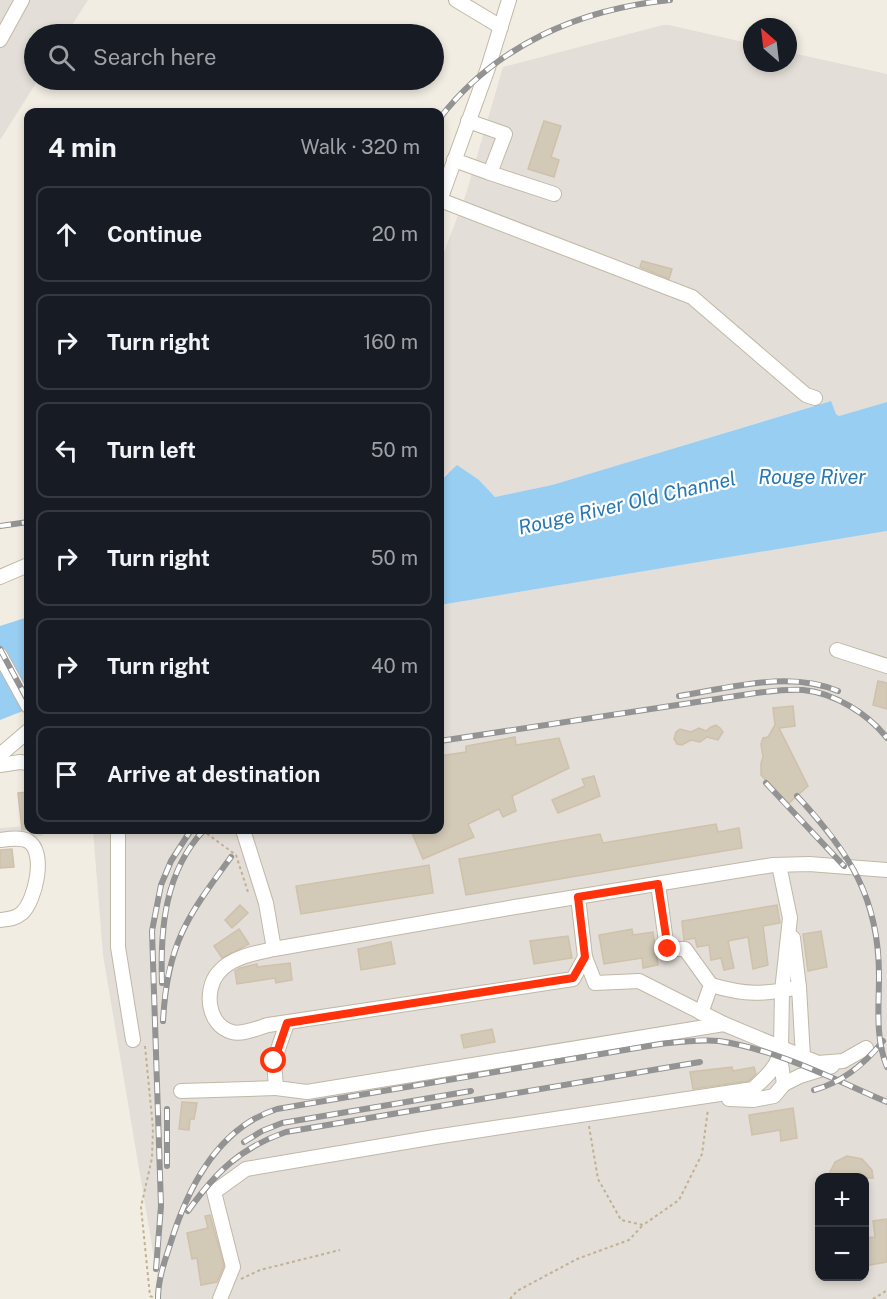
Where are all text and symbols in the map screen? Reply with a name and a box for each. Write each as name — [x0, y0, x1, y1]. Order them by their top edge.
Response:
north arrow — [743, 18, 797, 72]
search box — [24, 24, 444, 90]
icon: search — [45, 41, 78, 74]
text: Search here — [93, 44, 217, 70]
text: 4 min — [48, 132, 117, 163]
text: Walk · 320 m — [300, 135, 420, 159]
icon: ahead — [50, 218, 83, 251]
text: Continue — [107, 221, 202, 247]
text: 20 m — [372, 222, 418, 246]
icon: right — [50, 326, 83, 359]
text: Turn right — [107, 329, 210, 355]
text: 160 m — [363, 330, 418, 354]
icon: left — [50, 434, 83, 467]
text: Turn left — [107, 437, 196, 463]
text: 50 m — [371, 438, 418, 462]
water label: Rouge River — [758, 465, 866, 489]
water label: Rouge River Old Channel — [516, 466, 738, 540]
icon: right — [50, 542, 83, 575]
text: Turn right — [107, 545, 210, 571]
text: 50 m — [371, 546, 418, 570]
icon: right — [50, 650, 83, 683]
text: Turn right — [107, 653, 210, 679]
text: 40 m — [371, 654, 418, 678]
icon: arrive — [50, 758, 83, 791]
text: Arrive at destination — [107, 761, 320, 787]
route end — [654, 935, 680, 961]
route start — [260, 1047, 286, 1073]
map controls — [815, 1173, 869, 1281]
button: + — [815, 1173, 869, 1227]
button: − — [815, 1227, 869, 1281]

